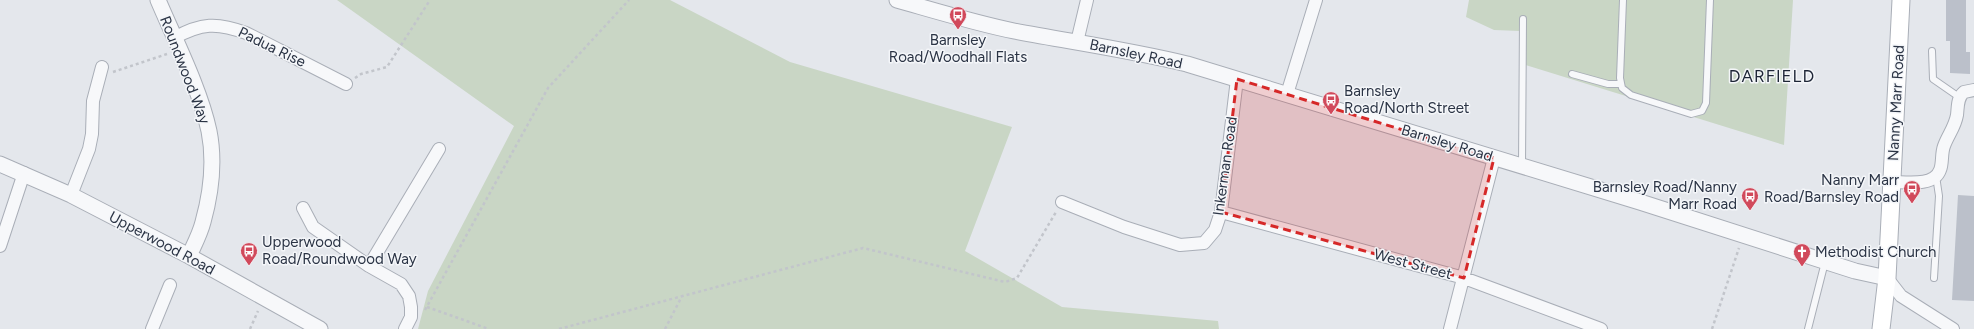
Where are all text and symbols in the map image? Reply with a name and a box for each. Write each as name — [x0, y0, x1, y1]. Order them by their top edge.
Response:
bus stop icon: Barnsley Road/Woodhall Flats — [948, 5, 968, 30]
street label: Roundwood Way — [156, 13, 214, 127]
street label: Padua Rise — [235, 23, 309, 71]
place label: Barnsley Road/Woodhall Flats — [889, 31, 1027, 66]
street label: Barnsley Road — [1088, 35, 1184, 73]
street label: Nanny Marr Road — [1884, 45, 1908, 161]
district label: DARFIELD — [1729, 66, 1815, 86]
place label: Barnsley Road/North Street — [1344, 82, 1470, 117]
bus stop icon: Barnsley Road/North Street — [1321, 90, 1341, 115]
street label: Inkerman Road — [1209, 115, 1241, 217]
street label: Barnsley Road — [1399, 121, 1495, 165]
place label: Nanny Marr Road/Barnsley Road — [1764, 171, 1899, 206]
place label: Barnsley Road/Nanny Marr Road — [1593, 178, 1737, 213]
bus stop icon: Nanny Marr Road/Barnsley Road — [1902, 179, 1922, 204]
bus stop icon: Barnsley Road/Nanny Marr Road — [1740, 186, 1760, 211]
street label: Upperwood Road — [106, 207, 218, 279]
place label: Upperwood Road/Roundwood Way — [262, 233, 417, 268]
bus stop icon: Upperwood Road/Roundwood Way — [239, 241, 259, 266]
church icon: Methodist Church — [1792, 242, 1812, 267]
place label: Methodist Church — [1815, 243, 1936, 261]
street label: West Street — [1372, 245, 1454, 283]

